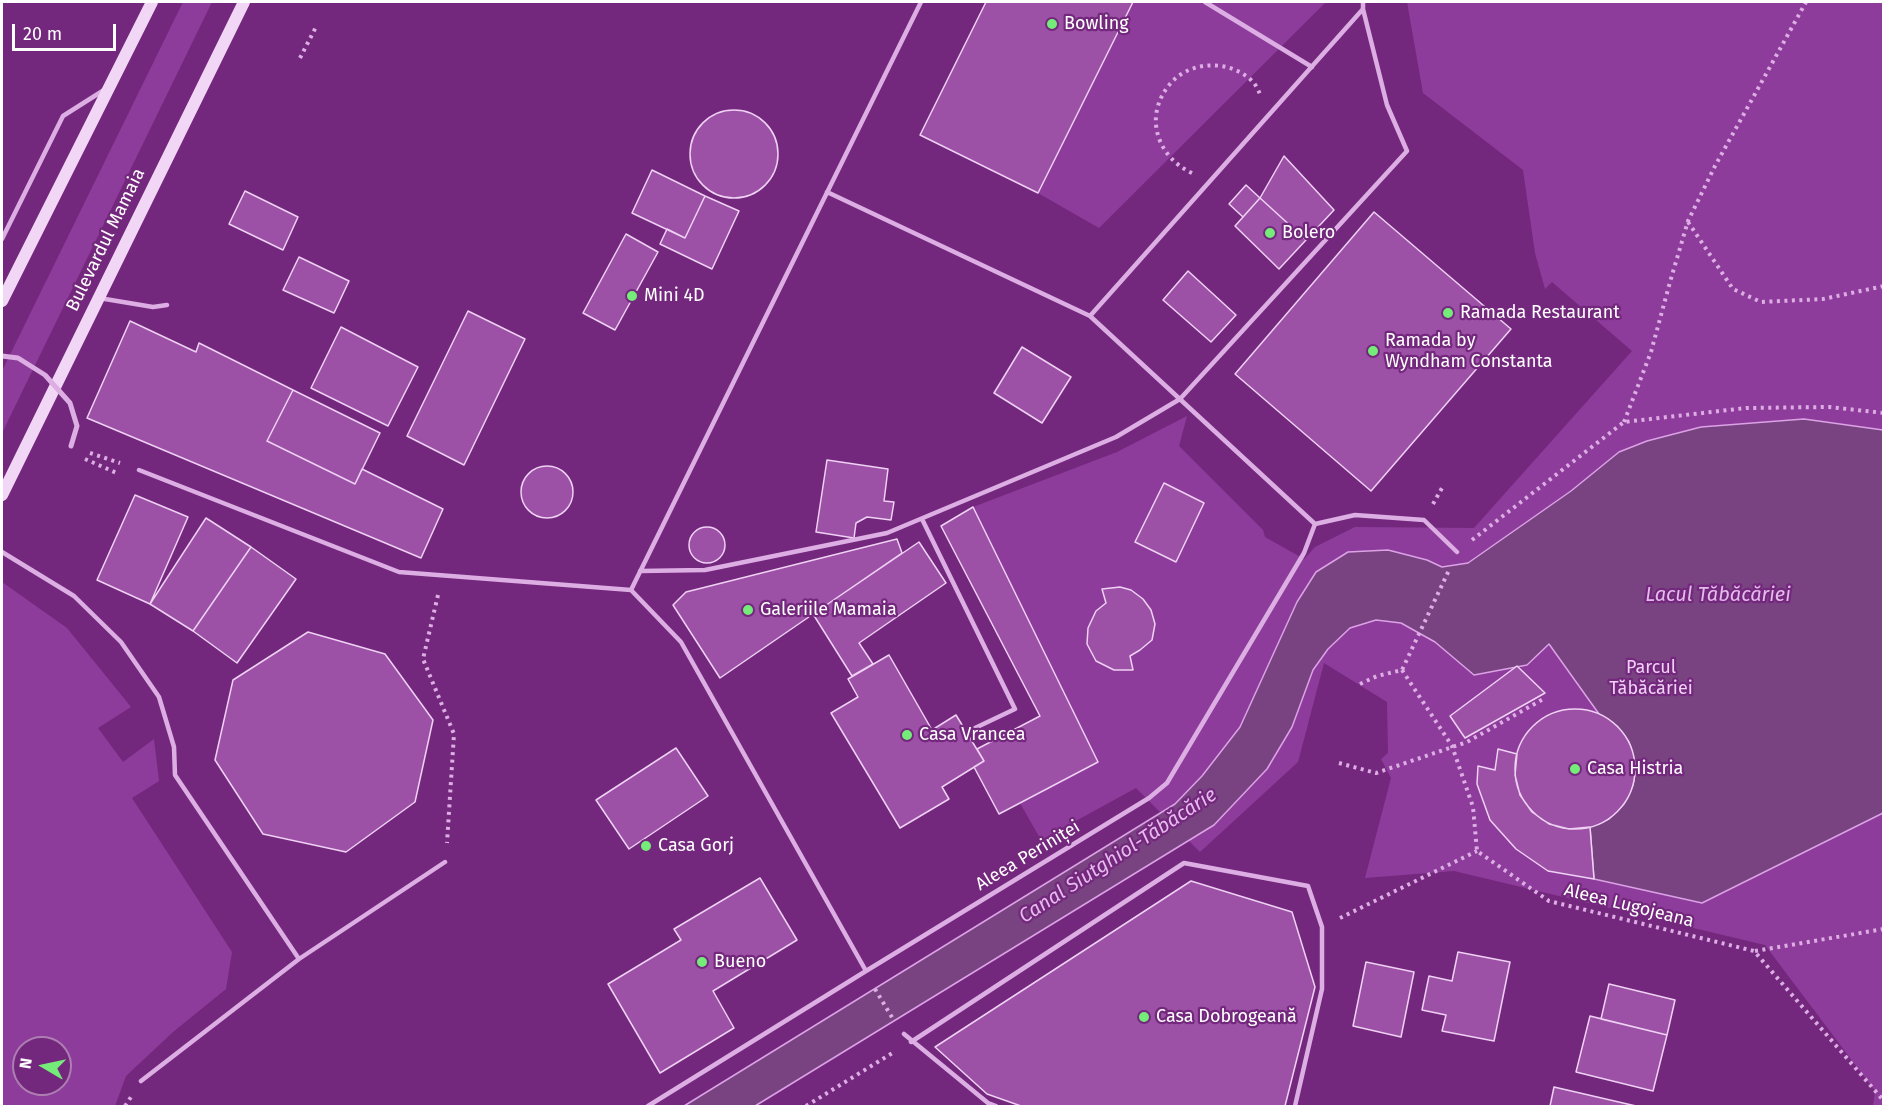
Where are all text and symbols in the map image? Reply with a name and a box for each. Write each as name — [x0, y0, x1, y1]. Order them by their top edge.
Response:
scale bar — [15, 12, 118, 50]
place label: Bowling — [1064, 13, 1129, 35]
marker: Bowling — [1045, 17, 1059, 31]
text: 20 m — [23, 23, 62, 45]
street label: Bulevardul Mamaia — [62, 165, 150, 315]
place label: Bolero — [1282, 222, 1335, 244]
marker: Bolero — [1263, 226, 1277, 240]
place label: Mini 4D — [644, 285, 705, 307]
marker: Mini 4D — [625, 289, 639, 303]
place label: Ramada Restaurant — [1460, 302, 1620, 324]
marker: Ramada Restaurant — [1441, 306, 1455, 320]
place label: Ramada by Wyndham Constanta — [1385, 330, 1553, 372]
marker: Ramada by Wyndham Constanta — [1366, 344, 1380, 358]
water label: Lacul Tăbăcăriei — [1645, 583, 1791, 607]
place label: Galeriile Mamaia — [760, 599, 897, 621]
marker: Galeriile Mamaia — [741, 603, 755, 617]
park label: Parcul Tăbăcăriei — [1609, 657, 1693, 700]
place label: Casa Vrancea — [919, 724, 1025, 746]
marker: Casa Vrancea — [900, 728, 914, 742]
place label: Casa Histria — [1587, 758, 1683, 780]
marker: Casa Histria — [1568, 762, 1582, 776]
water label: Canal Siutghiol-Tăbăcărie — [1015, 783, 1221, 929]
street label: Aleea Periniței — [972, 816, 1084, 896]
place label: Casa Gorj — [658, 835, 734, 857]
marker: Casa Gorj — [639, 839, 653, 853]
street label: Aleea Lugojeana — [1562, 879, 1696, 933]
place label: Bueno — [714, 951, 766, 973]
marker: Bueno — [695, 955, 709, 969]
place label: Casa Dobrogeană — [1156, 1006, 1297, 1028]
marker: Casa Dobrogeană — [1137, 1010, 1151, 1024]
north arrow — [12, 1036, 72, 1096]
text: N — [15, 1057, 36, 1070]

